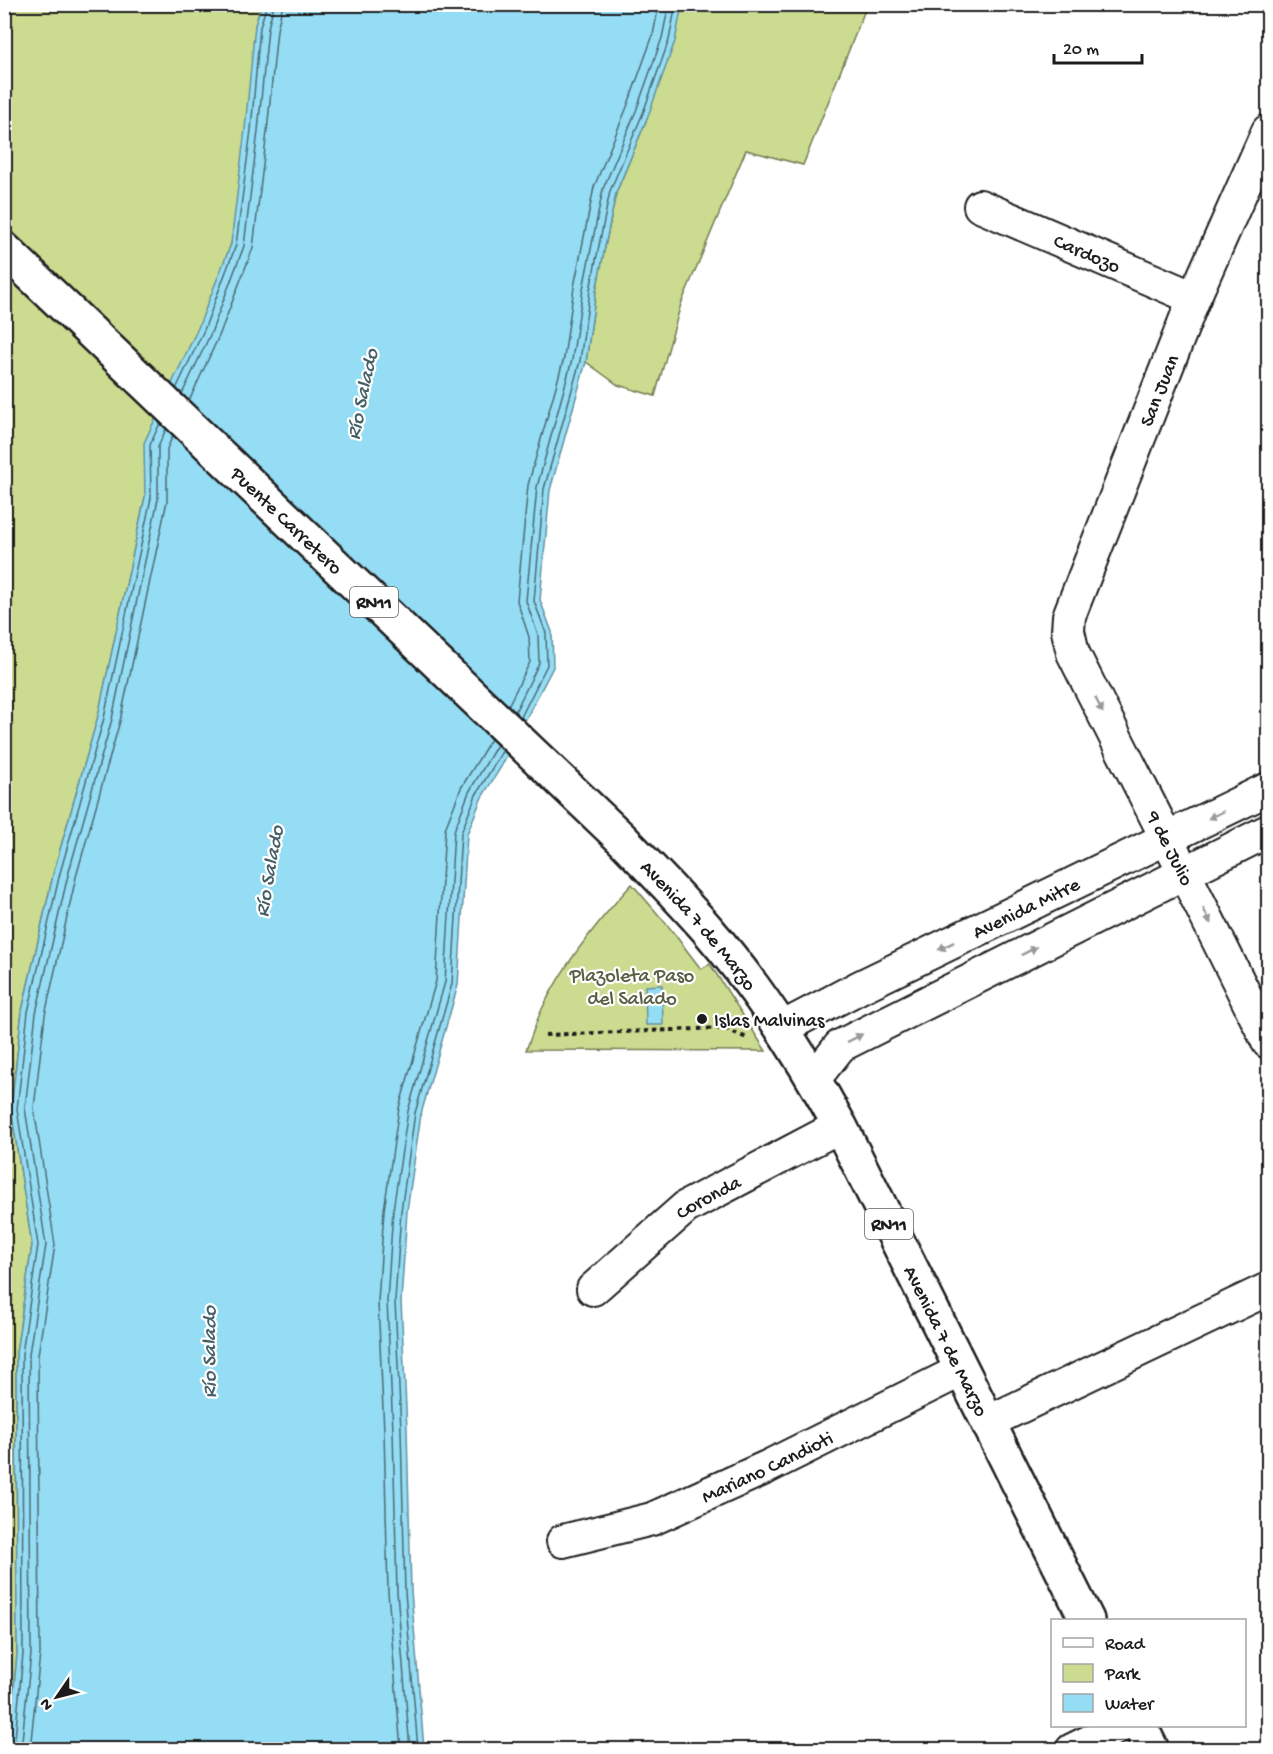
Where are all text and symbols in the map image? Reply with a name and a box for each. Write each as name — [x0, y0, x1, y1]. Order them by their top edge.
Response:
scale bar — [1054, 27, 1142, 65]
text: 20 m — [1063, 40, 1099, 61]
street label: Cardozo — [1049, 231, 1123, 280]
water label: Río Salado — [343, 346, 386, 442]
street label: San Juan — [1136, 352, 1186, 430]
street label: Puente Carretero — [224, 463, 346, 581]
road number: RN11 — [350, 587, 398, 617]
one-way arrow — [1095, 697, 1104, 714]
street label: 9 de Julio — [1139, 807, 1197, 890]
one-way arrow — [1207, 809, 1225, 819]
water label: Río Salado — [251, 823, 292, 919]
street label: Avenida 7 de Marzo — [634, 857, 760, 996]
street label: Avenida Mitre — [970, 874, 1085, 946]
one-way arrow — [1203, 908, 1212, 925]
one-way arrow — [938, 941, 955, 950]
one-way arrow — [1021, 946, 1038, 956]
park label: Plazoleta Paso del Salado — [569, 966, 694, 1012]
place label: Islas Malvinas — [714, 1011, 825, 1034]
marker: Islas Malvinas — [695, 1012, 709, 1026]
one-way arrow — [846, 1034, 863, 1043]
street label: Coronda — [672, 1172, 746, 1226]
road number: RN11 — [865, 1209, 913, 1239]
street label: Avenida 7 de Marzo — [897, 1263, 991, 1421]
water label: Río Salado — [199, 1305, 224, 1398]
street label: Mariano Candioti — [699, 1428, 838, 1510]
legend — [1051, 1619, 1246, 1727]
text: Road — [1105, 1635, 1146, 1656]
text: Park — [1104, 1665, 1141, 1686]
north arrow — [27, 1667, 87, 1727]
text: N — [36, 1693, 58, 1713]
text: Water — [1105, 1695, 1155, 1716]

